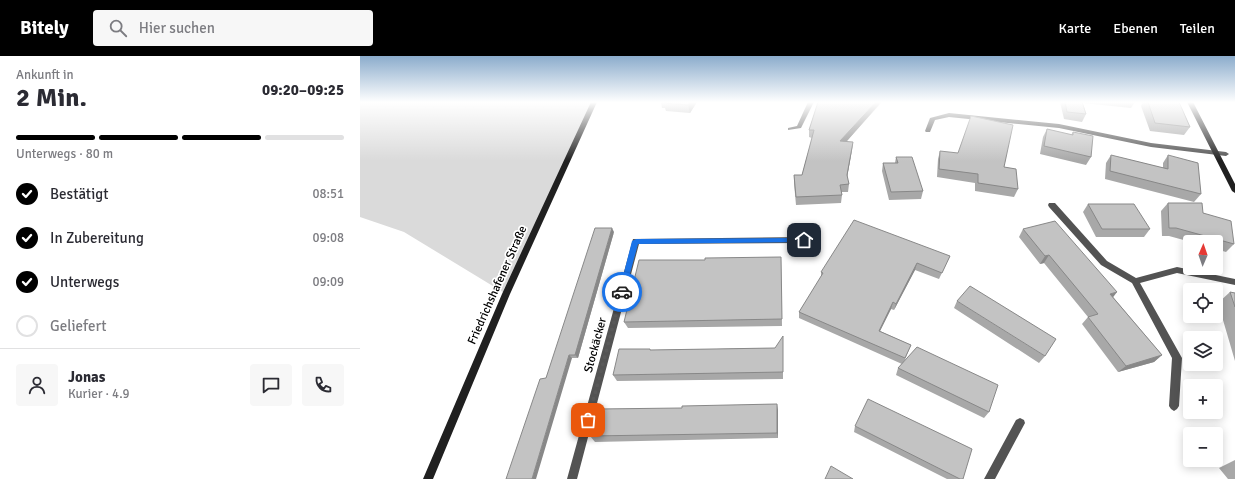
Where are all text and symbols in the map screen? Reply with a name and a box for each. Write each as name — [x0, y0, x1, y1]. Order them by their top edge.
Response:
search box — [93, 10, 373, 46]
text: Bitely — [20, 16, 69, 40]
icon: search — [107, 17, 129, 39]
text: Hier suchen — [139, 19, 215, 37]
text: Karte — [1059, 20, 1091, 37]
text: Ebenen — [1113, 20, 1158, 37]
text: Teilen — [1180, 20, 1215, 37]
text: Ankunft in — [16, 67, 74, 83]
text: 09:20–09:25 — [262, 81, 344, 99]
text: 2 Min. — [16, 82, 87, 114]
text: Unterwegs · 80 m — [16, 146, 113, 162]
icon: check — [16, 183, 38, 205]
text: Bestätigt — [50, 185, 108, 203]
text: 08:51 — [312, 186, 344, 202]
street label: Friedrichshafener Straße — [464, 223, 530, 347]
pin — [787, 223, 821, 257]
icon: check — [16, 227, 38, 249]
text: In Zubereitung — [50, 229, 144, 247]
icon: home — [793, 229, 815, 251]
text: 09:08 — [312, 230, 344, 246]
north arrow — [1183, 235, 1223, 275]
map controls — [1183, 235, 1223, 467]
icon: check — [16, 271, 38, 293]
courier — [602, 272, 642, 312]
text: Unterwegs — [50, 273, 119, 291]
text: 09:09 — [312, 274, 344, 290]
icon: car — [611, 281, 633, 303]
button: locate — [1183, 283, 1223, 323]
street label: Stockäcker — [581, 315, 610, 374]
text: Geliefert — [50, 317, 107, 335]
button: layers — [1183, 331, 1223, 371]
button: person — [16, 364, 58, 406]
button: chat — [250, 364, 292, 406]
button: phone — [302, 364, 344, 406]
text: Jonas — [68, 368, 105, 386]
button: + — [1183, 379, 1223, 419]
text: Kurier · 4.9 — [68, 386, 130, 402]
pin — [571, 403, 605, 437]
icon: bag — [577, 409, 599, 431]
button: − — [1183, 427, 1223, 467]

